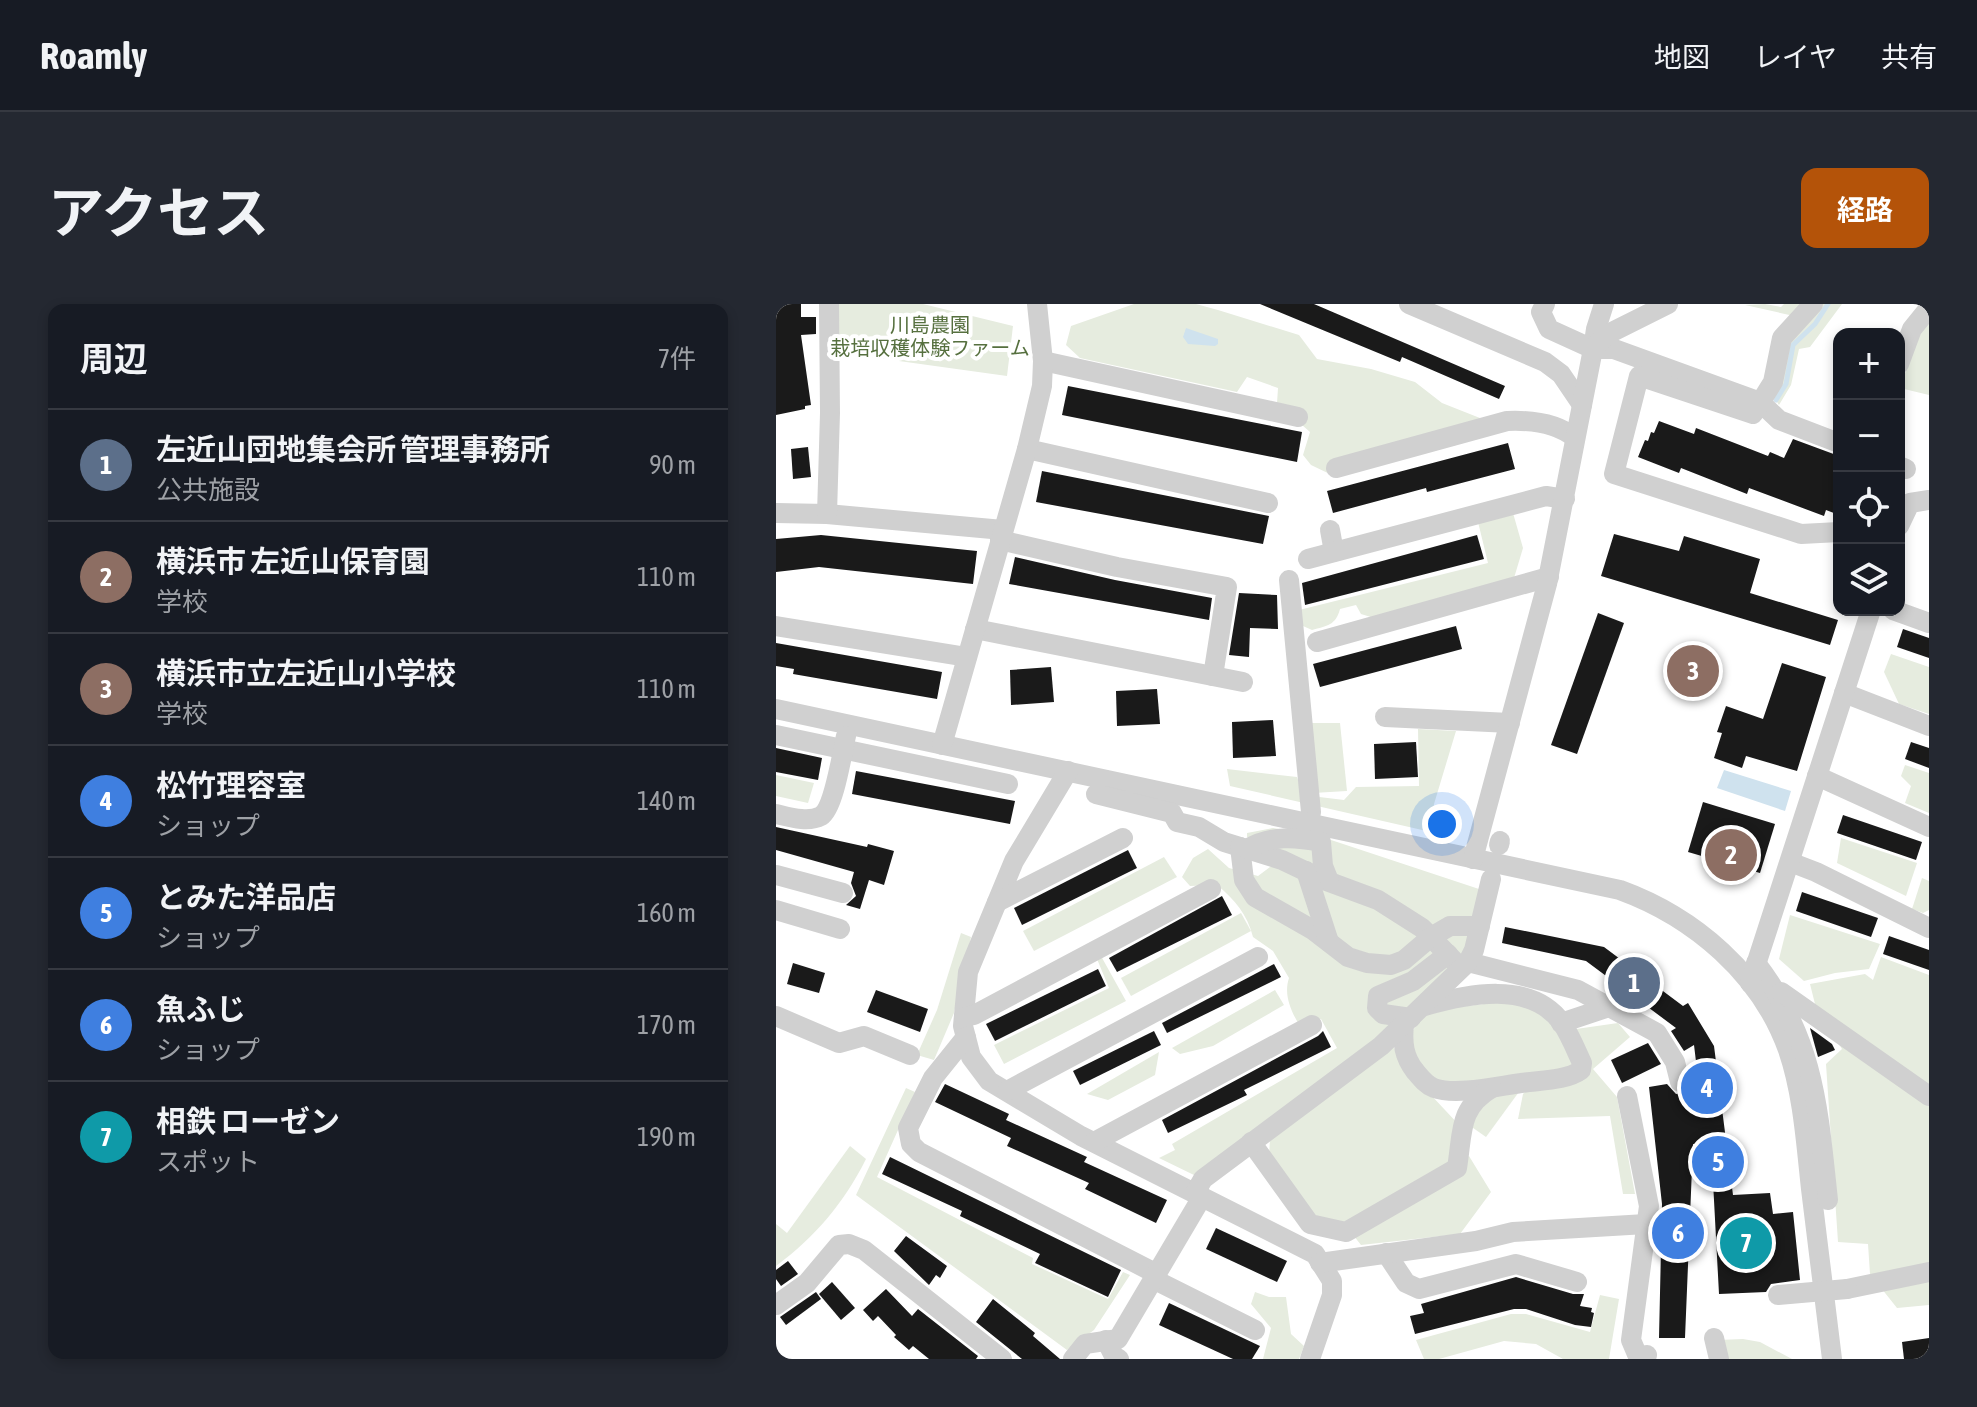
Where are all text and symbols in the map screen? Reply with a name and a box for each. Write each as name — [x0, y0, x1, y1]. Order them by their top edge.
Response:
text: Roamly — [40, 34, 147, 77]
text: 地図 — [1654, 41, 1710, 73]
text: レイヤ — [1754, 41, 1837, 73]
text: 共有 — [1881, 41, 1937, 73]
button: 経路 — [1801, 168, 1929, 248]
text: アクセス — [48, 181, 269, 245]
park label: 川島農園 栽培収穫体験ファーム — [830, 313, 1030, 359]
map controls — [1833, 328, 1905, 616]
button: + — [1833, 328, 1905, 400]
text: 周辺 — [80, 339, 148, 378]
text: 7件 — [658, 344, 696, 374]
button: − — [1833, 400, 1905, 472]
text: 左近山団地集会所 管理事務所 — [156, 432, 550, 466]
text: 1 — [100, 450, 112, 480]
text: 90 m — [649, 450, 696, 480]
button: locate — [1833, 472, 1905, 544]
text: 公共施設 — [156, 475, 260, 505]
text: 横浜市 左近山保育園 — [156, 544, 430, 578]
button: layers — [1833, 544, 1905, 616]
text: 2 — [100, 562, 112, 592]
text: 110 m — [637, 562, 696, 592]
text: 学校 — [156, 587, 208, 617]
pin: 3 — [1667, 641, 1719, 701]
text: 横浜市立左近山小学校 — [156, 656, 456, 690]
text: 3 — [100, 674, 112, 704]
text: 110 m — [637, 674, 696, 704]
text: 学校 — [156, 699, 208, 729]
text: 松竹理容室 — [156, 768, 306, 802]
text: 4 — [100, 786, 112, 816]
text: 140 m — [637, 786, 696, 816]
your location — [1422, 804, 1462, 844]
text: ショップ — [156, 811, 260, 841]
pin: 2 — [1705, 825, 1757, 885]
text: とみた洋品店 — [156, 880, 336, 914]
text: 5 — [100, 898, 112, 928]
text: 160 m — [637, 898, 696, 928]
text: ショップ — [156, 923, 260, 953]
pin: 1 — [1608, 953, 1660, 1013]
text: 魚ふじ — [156, 992, 246, 1026]
text: 6 — [100, 1010, 112, 1040]
text: 170 m — [637, 1010, 696, 1040]
text: ショップ — [156, 1035, 260, 1065]
pin: 4 — [1681, 1058, 1733, 1118]
text: 相鉄 ローゼン — [156, 1104, 340, 1138]
text: 7 — [100, 1122, 112, 1152]
text: 190 m — [637, 1122, 696, 1152]
pin: 5 — [1692, 1132, 1744, 1192]
text: スポット — [156, 1147, 260, 1177]
pin: 6 — [1652, 1203, 1704, 1263]
pin: 7 — [1720, 1213, 1772, 1273]

